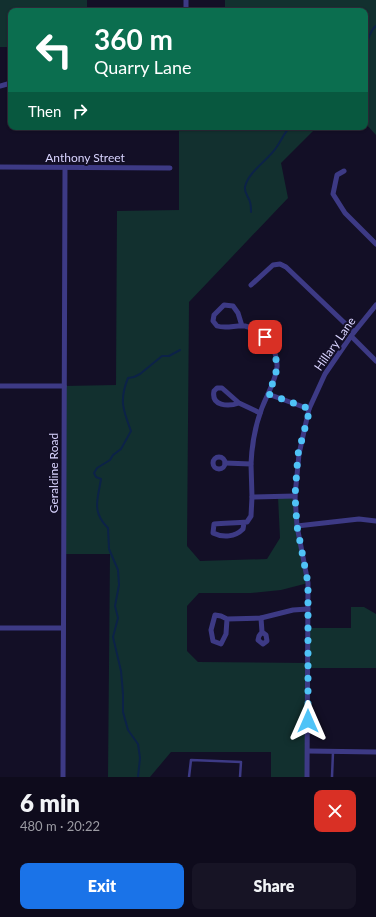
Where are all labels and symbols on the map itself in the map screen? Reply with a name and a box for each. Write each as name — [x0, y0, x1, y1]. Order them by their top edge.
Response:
street label: Anthony Street — [45, 150, 126, 165]
street label: Hillary Lane — [311, 314, 359, 373]
pin — [248, 320, 282, 354]
street label: Geraldine Road — [46, 433, 61, 513]
position arrow — [287, 700, 329, 742]

